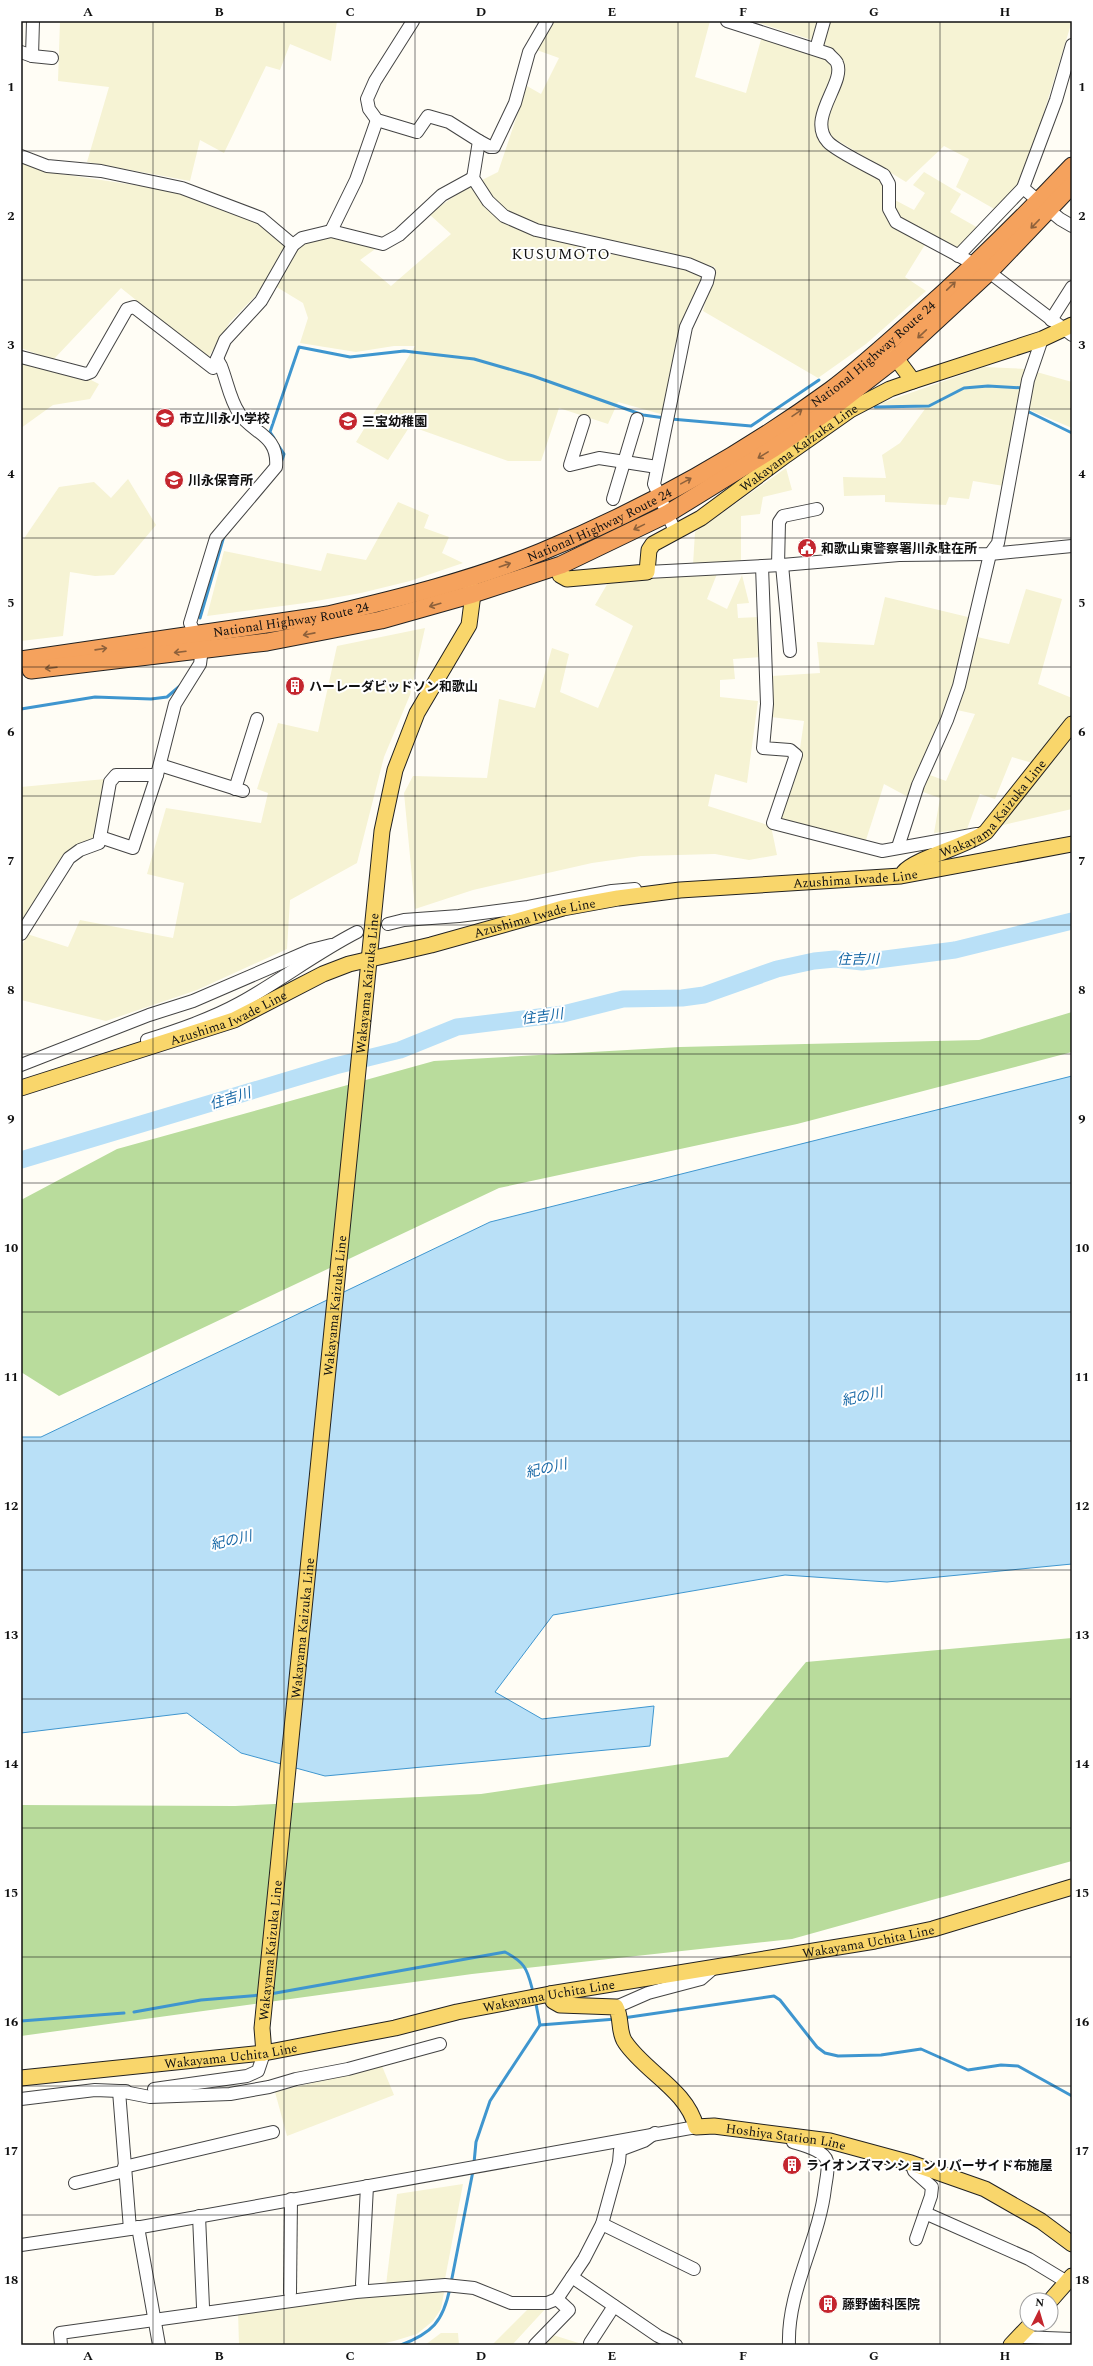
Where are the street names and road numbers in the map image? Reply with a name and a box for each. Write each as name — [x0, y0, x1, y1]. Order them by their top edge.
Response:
street label: National Highway Route 24 — [807, 296, 941, 413]
street label: Wakayama Kaizuka Line — [736, 399, 861, 497]
street label: National Highway Route 24 — [524, 483, 676, 568]
street label: National Highway Route 24 — [212, 596, 372, 643]
street label: Wakayama Kaizuka Line — [937, 755, 1051, 863]
street label: Azushima Iwade Line — [792, 864, 920, 894]
street label: Azushima Iwade Line — [471, 893, 597, 944]
street label: Wakayama Kaizuka Line — [351, 912, 385, 1055]
street label: Azushima Iwade Line — [167, 985, 291, 1051]
street label: Wakayama Kaizuka Line — [318, 1234, 352, 1377]
street label: Wakayama Kaizuka Line — [286, 1557, 320, 1700]
street label: Wakayama Kaizuka Line — [254, 1879, 288, 2022]
street label: Wakayama Uchita Line — [801, 1920, 936, 1964]
street label: Wakayama Uchita Line — [481, 1975, 617, 2018]
street label: Wakayama Uchita Line — [163, 2038, 299, 2074]
street label: Hoshiya Station Line — [724, 2119, 848, 2156]

